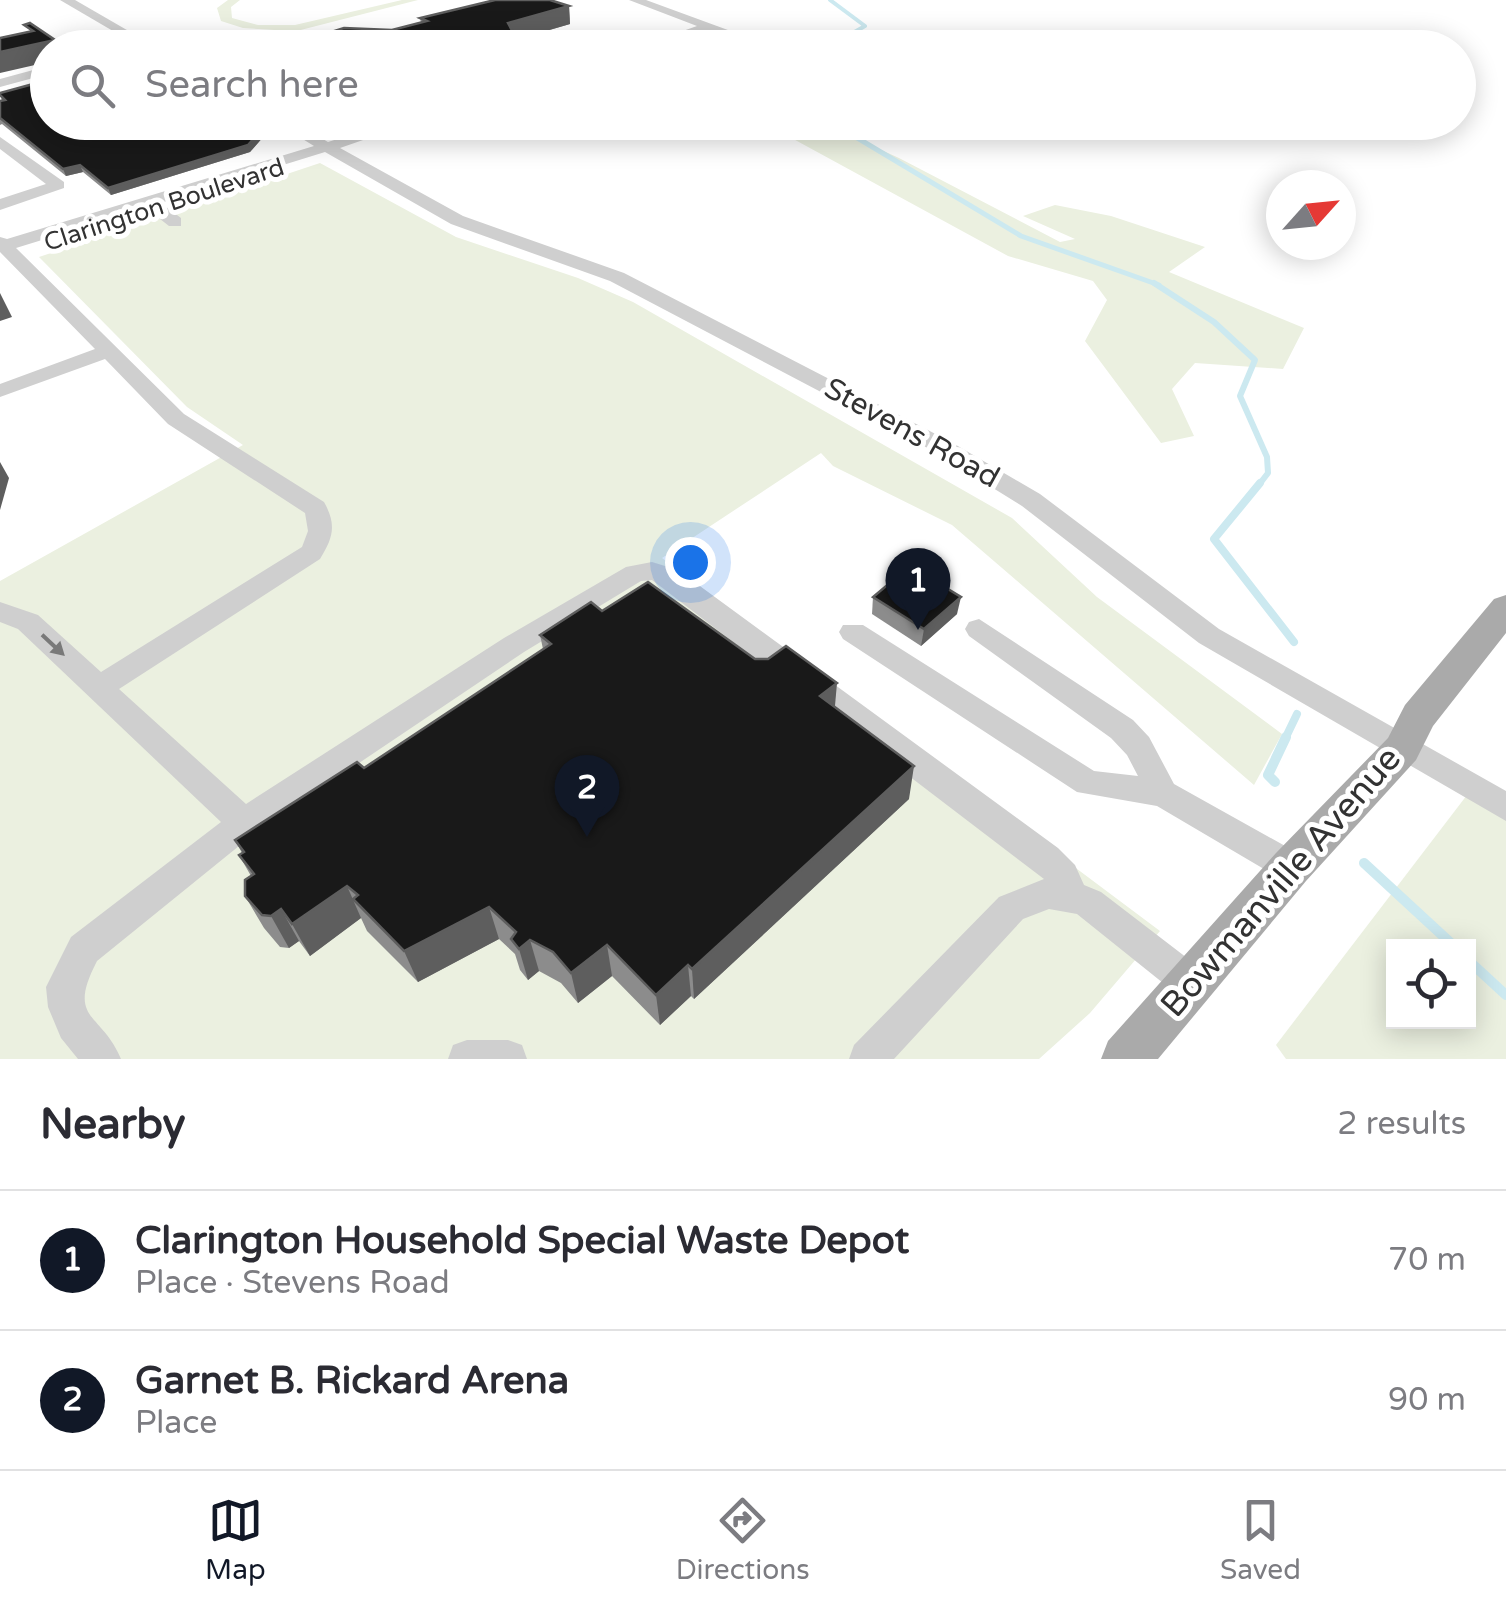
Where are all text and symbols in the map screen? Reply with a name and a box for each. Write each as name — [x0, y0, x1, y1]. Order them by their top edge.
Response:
search box — [30, 30, 1476, 140]
icon: search — [65, 58, 120, 113]
text: Search here — [145, 62, 359, 108]
street label: Clarington Boulevard — [40, 152, 288, 258]
north arrow — [1266, 170, 1356, 260]
street label: Stevens Road — [818, 370, 1006, 496]
your location — [665, 537, 716, 588]
pin: 1 — [886, 548, 950, 630]
one-way arrow — [40, 633, 65, 655]
street label: Bowmanville Avenue — [1152, 738, 1410, 1026]
pin: 2 — [554, 754, 620, 837]
map controls — [1386, 939, 1476, 1029]
button: locate — [1386, 939, 1476, 1029]
text: Nearby — [40, 1099, 185, 1150]
text: 2 results — [1337, 1105, 1466, 1143]
text: Clarington Household Special Waste Depot — [135, 1218, 909, 1264]
text: 1 — [62, 1241, 83, 1279]
text: 70 m — [1388, 1241, 1466, 1279]
text: Place · Stevens Road — [135, 1264, 450, 1302]
text: Garnet B. Rickard Arena — [135, 1358, 569, 1404]
text: 2 — [62, 1381, 83, 1419]
text: 90 m — [1388, 1381, 1466, 1419]
text: Place — [135, 1404, 217, 1442]
tab: Map — [205, 1493, 266, 1587]
tab: Directions — [676, 1493, 810, 1587]
tab: Saved — [1220, 1493, 1301, 1587]

